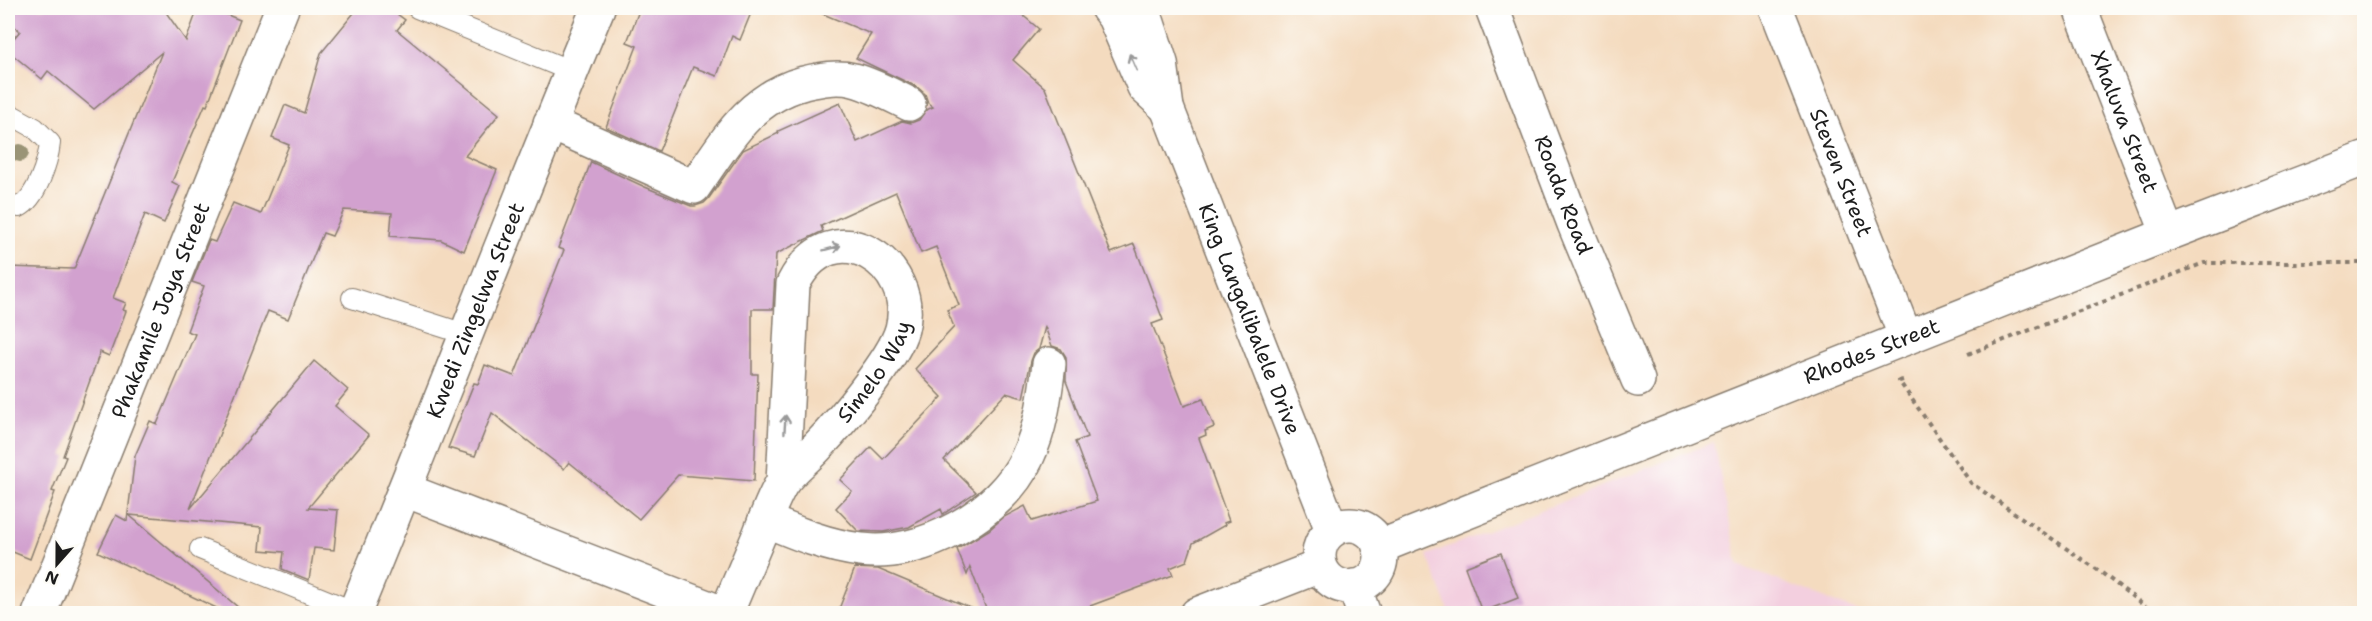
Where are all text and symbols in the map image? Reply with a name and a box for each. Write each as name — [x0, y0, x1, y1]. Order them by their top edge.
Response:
street label: Xhaluva Street — [2084, 47, 2165, 197]
one-way arrow — [1127, 53, 1138, 71]
street label: Steven Street — [1803, 104, 1879, 241]
street label: Roada Road — [1528, 131, 1599, 259]
street label: Phakamile Joya Street — [105, 198, 217, 423]
street label: Kwedi Zingelwa Street — [420, 198, 531, 422]
street label: King Langalibalele Drive — [1192, 199, 1307, 439]
one-way arrow — [822, 242, 841, 254]
street label: Rhodes Street — [1800, 312, 1944, 391]
street label: Simelo Way — [831, 318, 917, 429]
one-way arrow — [780, 414, 791, 434]
north arrow — [27, 534, 87, 594]
text: N — [42, 565, 61, 590]

